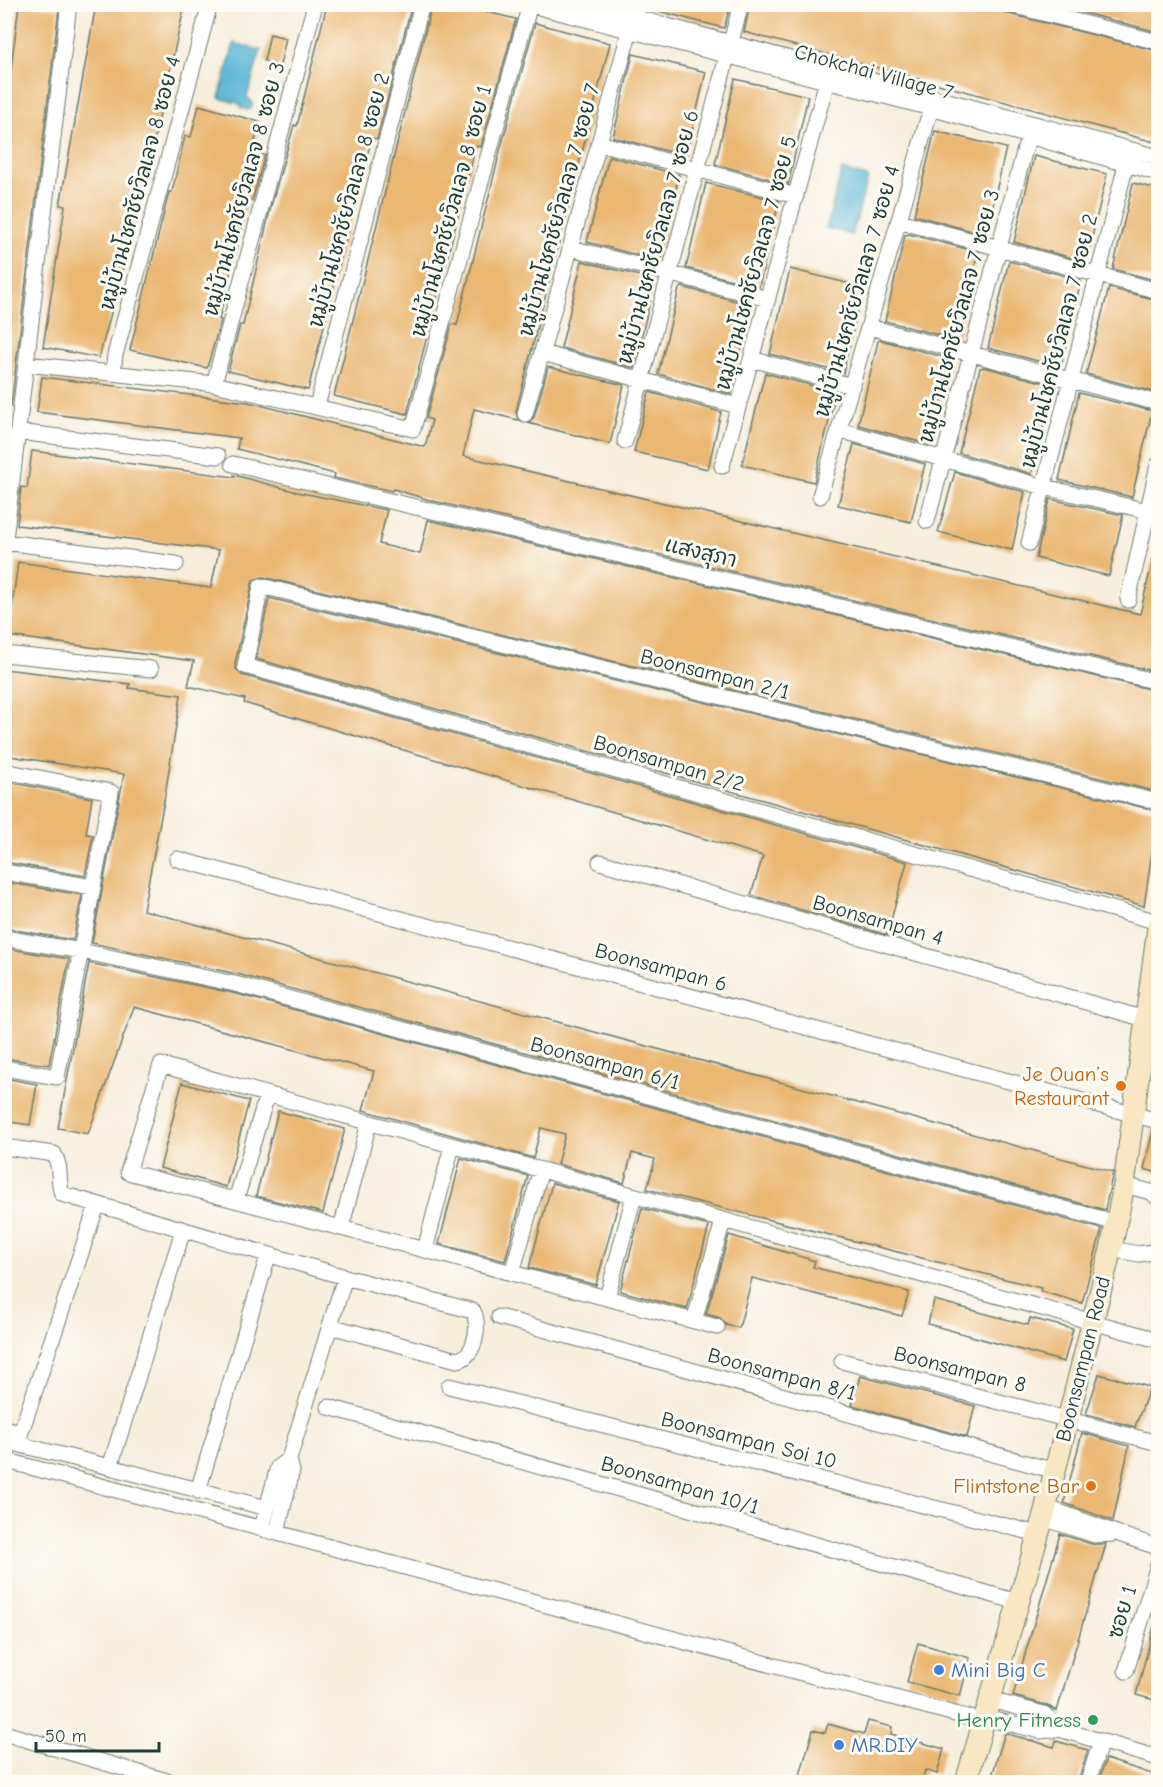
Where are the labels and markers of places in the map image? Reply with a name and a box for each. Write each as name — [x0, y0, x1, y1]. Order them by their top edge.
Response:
place label: Je Ouan’s Restaurant — [1014, 1062, 1110, 1110]
marker: Je Ouan’s Restaurant — [1114, 1079, 1128, 1093]
place label: Flintstone Bar — [953, 1474, 1080, 1498]
marker: Flintstone Bar — [1084, 1479, 1098, 1493]
place label: Mini Big C — [951, 1658, 1046, 1682]
marker: Mini Big C — [932, 1663, 946, 1677]
place label: Henry Fitness — [956, 1708, 1081, 1732]
marker: Henry Fitness — [1086, 1713, 1100, 1727]
place label: MR.DIY — [851, 1733, 918, 1757]
marker: MR.DIY — [832, 1738, 846, 1752]

